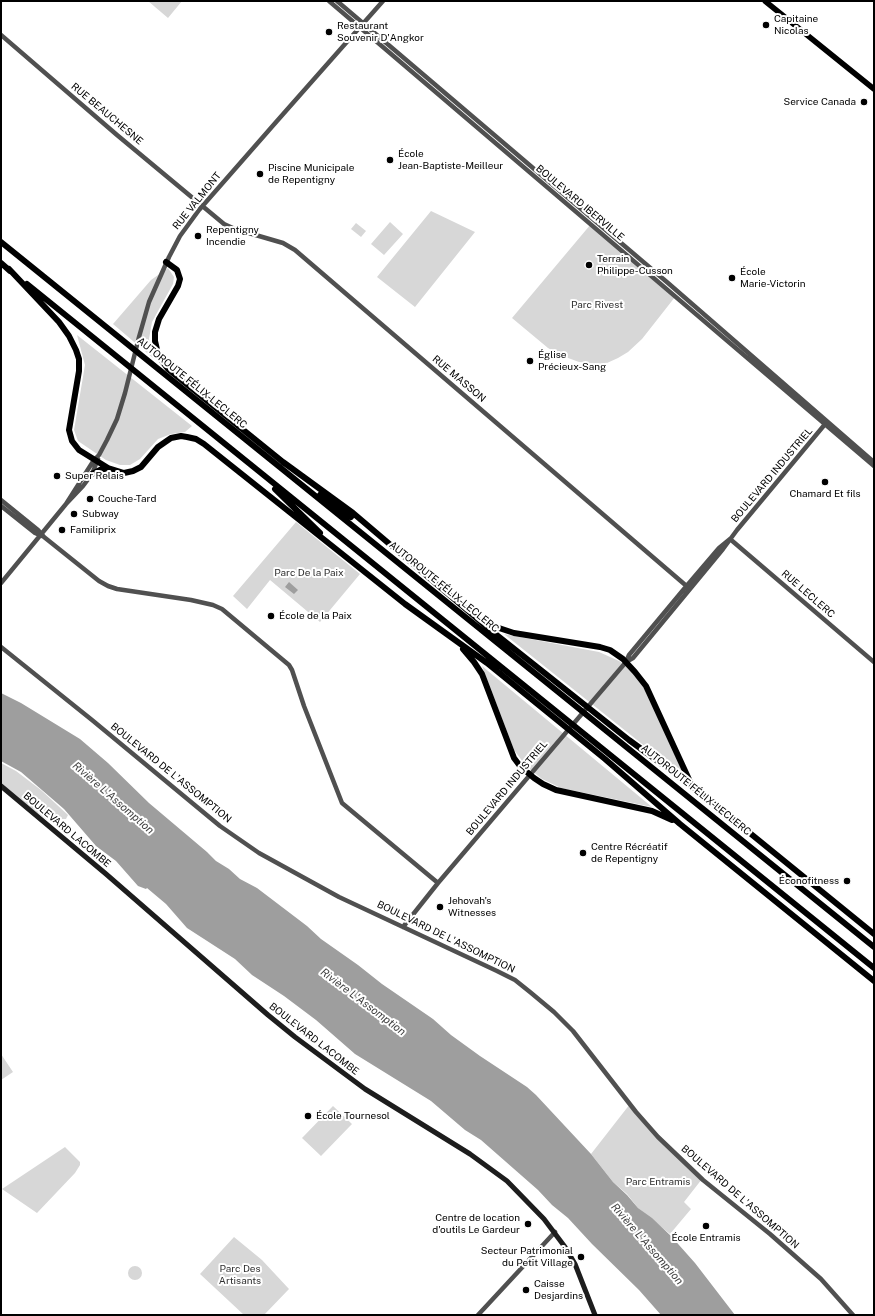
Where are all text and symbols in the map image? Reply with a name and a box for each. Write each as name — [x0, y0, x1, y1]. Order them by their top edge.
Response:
place label: Capitaine Nicolas — [774, 13, 818, 36]
place label: Restaurant Souvenir D'Angkor — [337, 20, 424, 44]
marker: Capitaine Nicolas — [761, 20, 771, 30]
marker: Restaurant Souvenir D'Angkor — [324, 27, 334, 37]
street label: RUE BEAUCHESNE — [69, 80, 145, 148]
place label: Service Canada — [783, 96, 856, 108]
marker: Service Canada — [859, 97, 869, 107]
place label: École Jean-Baptiste-Meilleur — [398, 148, 503, 172]
marker: École Jean-Baptiste-Meilleur — [385, 155, 395, 165]
place label: Piscine Municipale de Repentigny — [268, 162, 354, 186]
street label: BOULEVARD IBERVILLE — [533, 163, 627, 243]
marker: Piscine Municipale de Repentigny — [255, 169, 265, 179]
street label: RUE VALMONT — [170, 170, 224, 232]
place label: Repentigny Incendie — [206, 224, 259, 248]
marker: Repentigny Incendie — [193, 231, 203, 241]
place label: Terrain Philippe-Cusson — [597, 253, 673, 276]
marker: Terrain Philippe-Cusson — [584, 260, 594, 270]
place label: École Marie-Victorin — [740, 266, 806, 290]
marker: École Marie-Victorin — [727, 273, 737, 283]
park label: Parc Rivest — [571, 299, 623, 311]
street label: AUTOROUTE FÉLIX-LECLERC — [135, 335, 249, 431]
place label: Église Précieux-Sang — [538, 349, 606, 372]
street label: RUE MASSON — [430, 353, 488, 405]
marker: Église Précieux-Sang — [525, 356, 535, 366]
street label: BOULEVARD INDUSTRIEL — [729, 425, 815, 525]
place label: Super Relais — [65, 470, 124, 482]
marker: Super Relais — [52, 471, 62, 481]
marker: Chamard Et fils — [820, 477, 830, 487]
place label: Chamard Et fils — [789, 488, 861, 500]
place label: Couche-Tard — [98, 493, 156, 505]
marker: Couche-Tard — [85, 494, 95, 504]
place label: Subway — [82, 508, 119, 520]
marker: Subway — [69, 509, 79, 519]
place label: Familiprix — [70, 524, 116, 536]
marker: Familiprix — [57, 525, 67, 535]
street label: AUTOROUTE FÉLIX-LECLERC — [387, 539, 501, 635]
park label: Parc De la Paix — [274, 567, 344, 579]
street label: RUE LECLERC — [779, 568, 837, 620]
place label: École de la Paix — [279, 610, 352, 622]
marker: École de la Paix — [266, 611, 276, 621]
street label: BOULEVARD DE L'ASSOMPTION — [108, 721, 234, 825]
street label: BOULEVARD INDUSTRIEL — [464, 738, 550, 838]
street label: AUTOROUTE FÉLIX-LECLERC — [639, 742, 753, 838]
water label: Rivière L'Assomption — [70, 759, 156, 837]
street label: BOULEVARD LACOMBE — [21, 790, 113, 870]
place label: Centre Récréatif de Repentigny — [591, 841, 668, 864]
marker: Centre Récréatif de Repentigny — [578, 848, 588, 858]
place label: Éconofitness — [779, 875, 839, 887]
marker: Éconofitness — [842, 876, 852, 886]
place label: Jehovah's Witnesses — [448, 895, 496, 918]
street label: BOULEVARD DE L'ASSOMPTION — [375, 898, 517, 976]
marker: Jehovah's Witnesses — [435, 902, 445, 912]
water label: Rivière L'Assomption — [318, 966, 408, 1038]
street label: BOULEVARD LACOMBE — [267, 1000, 361, 1078]
place label: École Tournesol — [316, 1110, 390, 1122]
marker: École Tournesol — [303, 1111, 313, 1121]
street label: BOULEVARD DE L'ASSOMPTION — [679, 1143, 801, 1251]
park label: Parc Entramis — [626, 1176, 690, 1188]
water label: Rivière L'Assomption — [608, 1201, 686, 1287]
place label: Centre de location d'outils Le Gardeur — [432, 1212, 520, 1236]
marker: Centre de location d'outils Le Gardeur — [523, 1219, 533, 1229]
marker: École Entramis — [701, 1221, 711, 1231]
place label: École Entramis — [671, 1232, 741, 1244]
place label: Secteur Patrimonial du Petit Village — [481, 1245, 573, 1268]
marker: Secteur Patrimonial du Petit Village — [576, 1252, 586, 1262]
park label: Parc Des Artisants — [219, 1263, 261, 1286]
place label: Caisse Desjardins — [534, 1278, 583, 1302]
marker: Caisse Desjardins — [521, 1285, 531, 1295]

